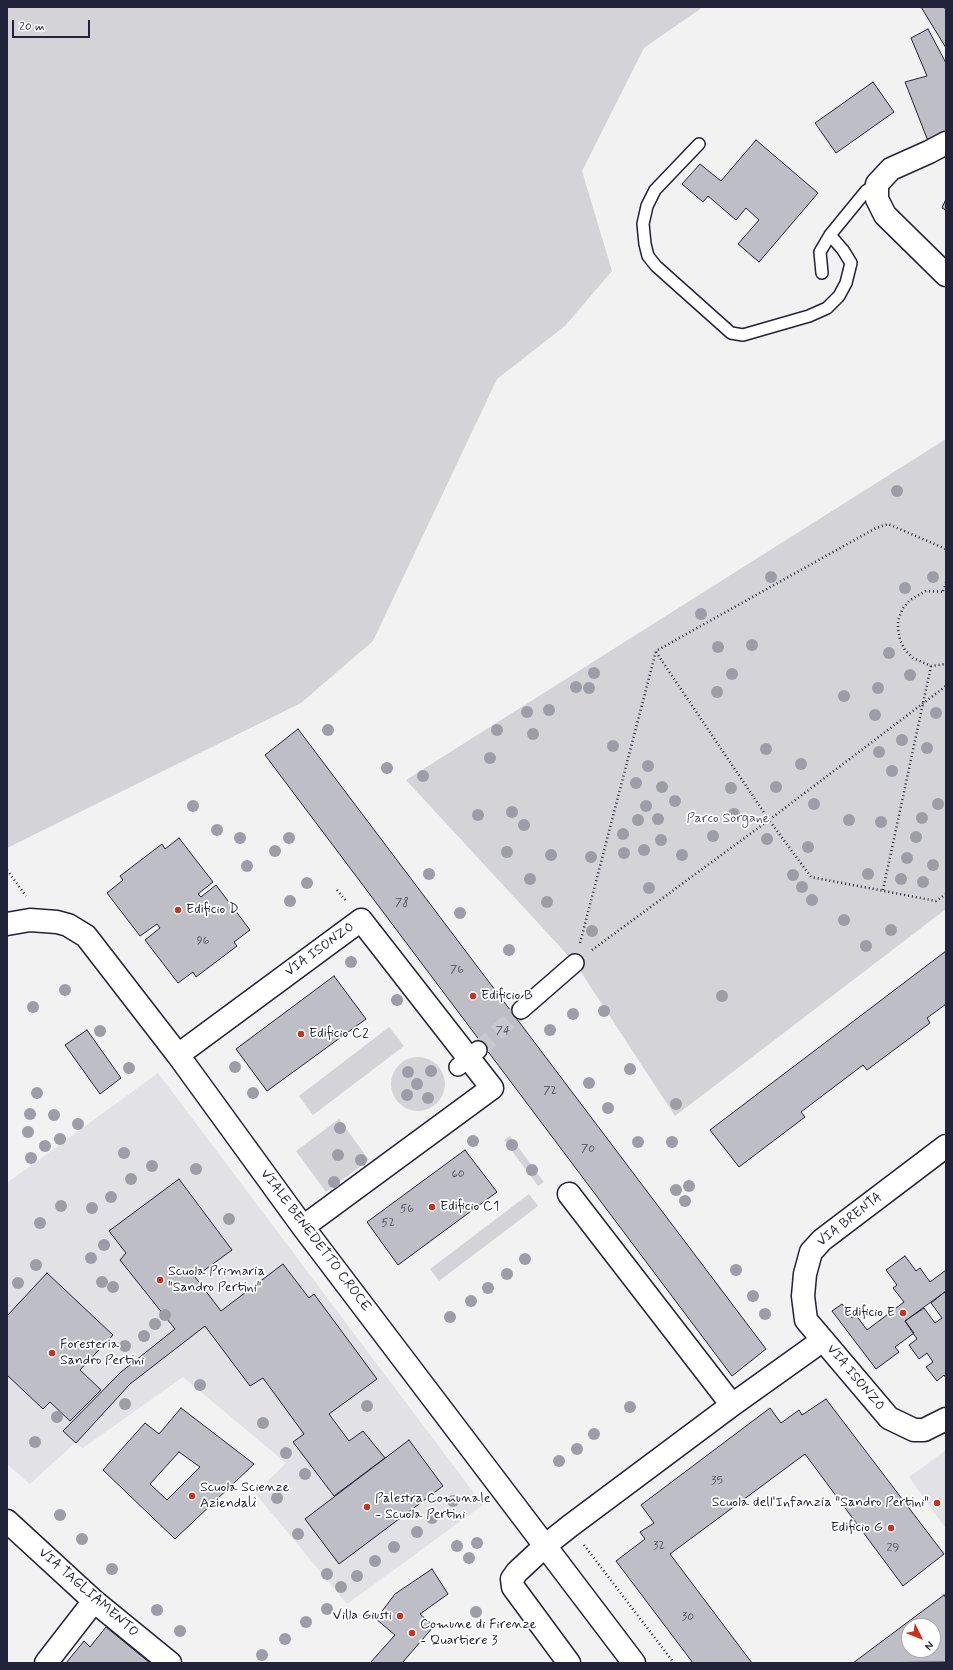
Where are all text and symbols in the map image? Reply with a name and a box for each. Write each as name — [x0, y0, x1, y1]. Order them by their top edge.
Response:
scale bar — [14, 12, 92, 38]
text: 20 m — [19, 19, 45, 35]
park label: Parco Sorgane — [687, 811, 769, 827]
house number: 78 — [395, 896, 409, 910]
place label: Edificio D — [186, 902, 239, 918]
marker: Edificio D — [173, 905, 183, 915]
street label: VIA ISONZO — [282, 919, 358, 981]
house number: 96 — [197, 934, 209, 948]
house number: 76 — [450, 963, 464, 977]
place label: Edificio B — [481, 988, 533, 1004]
marker: Edificio B — [468, 991, 478, 1001]
house number: 74 — [496, 1024, 510, 1038]
place label: Edificio C2 — [309, 1026, 369, 1042]
marker: Edificio C2 — [296, 1029, 306, 1039]
house number: 72 — [543, 1084, 557, 1098]
house number: 70 — [581, 1142, 595, 1156]
street label: VIALE BENEDETTO CROCE — [256, 1167, 374, 1315]
house number: 60 — [451, 1167, 465, 1181]
street label: VIA BRENTA — [814, 1189, 886, 1251]
place label: Edificio C1 — [440, 1199, 499, 1215]
house number: 56 — [400, 1202, 414, 1216]
marker: Edificio C1 — [427, 1202, 437, 1212]
house number: 52 — [381, 1216, 395, 1230]
place label: Scuola Primaria "Sandro Pertini" — [168, 1264, 265, 1296]
marker: Scuola Primaria "Sandro Pertini" — [155, 1275, 165, 1285]
place label: Edificio E — [844, 1305, 895, 1321]
marker: Edificio E — [898, 1308, 908, 1318]
place label: Foresteria Sandro Pertini — [60, 1337, 144, 1370]
street label: VIA ISONZO — [822, 1341, 888, 1415]
marker: Foresteria Sandro Pertini — [47, 1348, 57, 1358]
house number: 35 — [711, 1474, 723, 1488]
place label: Scuola Scienze Aziendali — [200, 1480, 289, 1512]
marker: Scuola Scienze Aziendali — [187, 1491, 197, 1501]
place label: Palestra Comunale - Scuola Pertini — [375, 1491, 491, 1524]
place label: Scuola dell'Infanzia "Sandro Pertini" — [712, 1495, 929, 1511]
marker: Scuola dell'Infanzia "Sandro Pertini" — [932, 1498, 942, 1508]
marker: Palestra Comunale - Scuola Pertini — [362, 1502, 372, 1512]
place label: Edificio G — [831, 1520, 883, 1536]
marker: Edificio G — [886, 1523, 896, 1533]
house number: 32 — [653, 1539, 665, 1553]
house number: 29 — [886, 1541, 900, 1555]
street label: VIA TAGLIAMENTO — [34, 1545, 142, 1641]
place label: Villa Giusti — [333, 1608, 392, 1624]
house number: 30 — [682, 1610, 694, 1624]
marker: Villa Giusti — [395, 1611, 405, 1621]
place label: Comune di Firenze - Quartiere 3 — [420, 1617, 536, 1650]
north arrow — [901, 1618, 941, 1658]
marker: Comune di Firenze - Quartiere 3 — [407, 1628, 417, 1638]
text: N — [921, 1638, 937, 1653]

